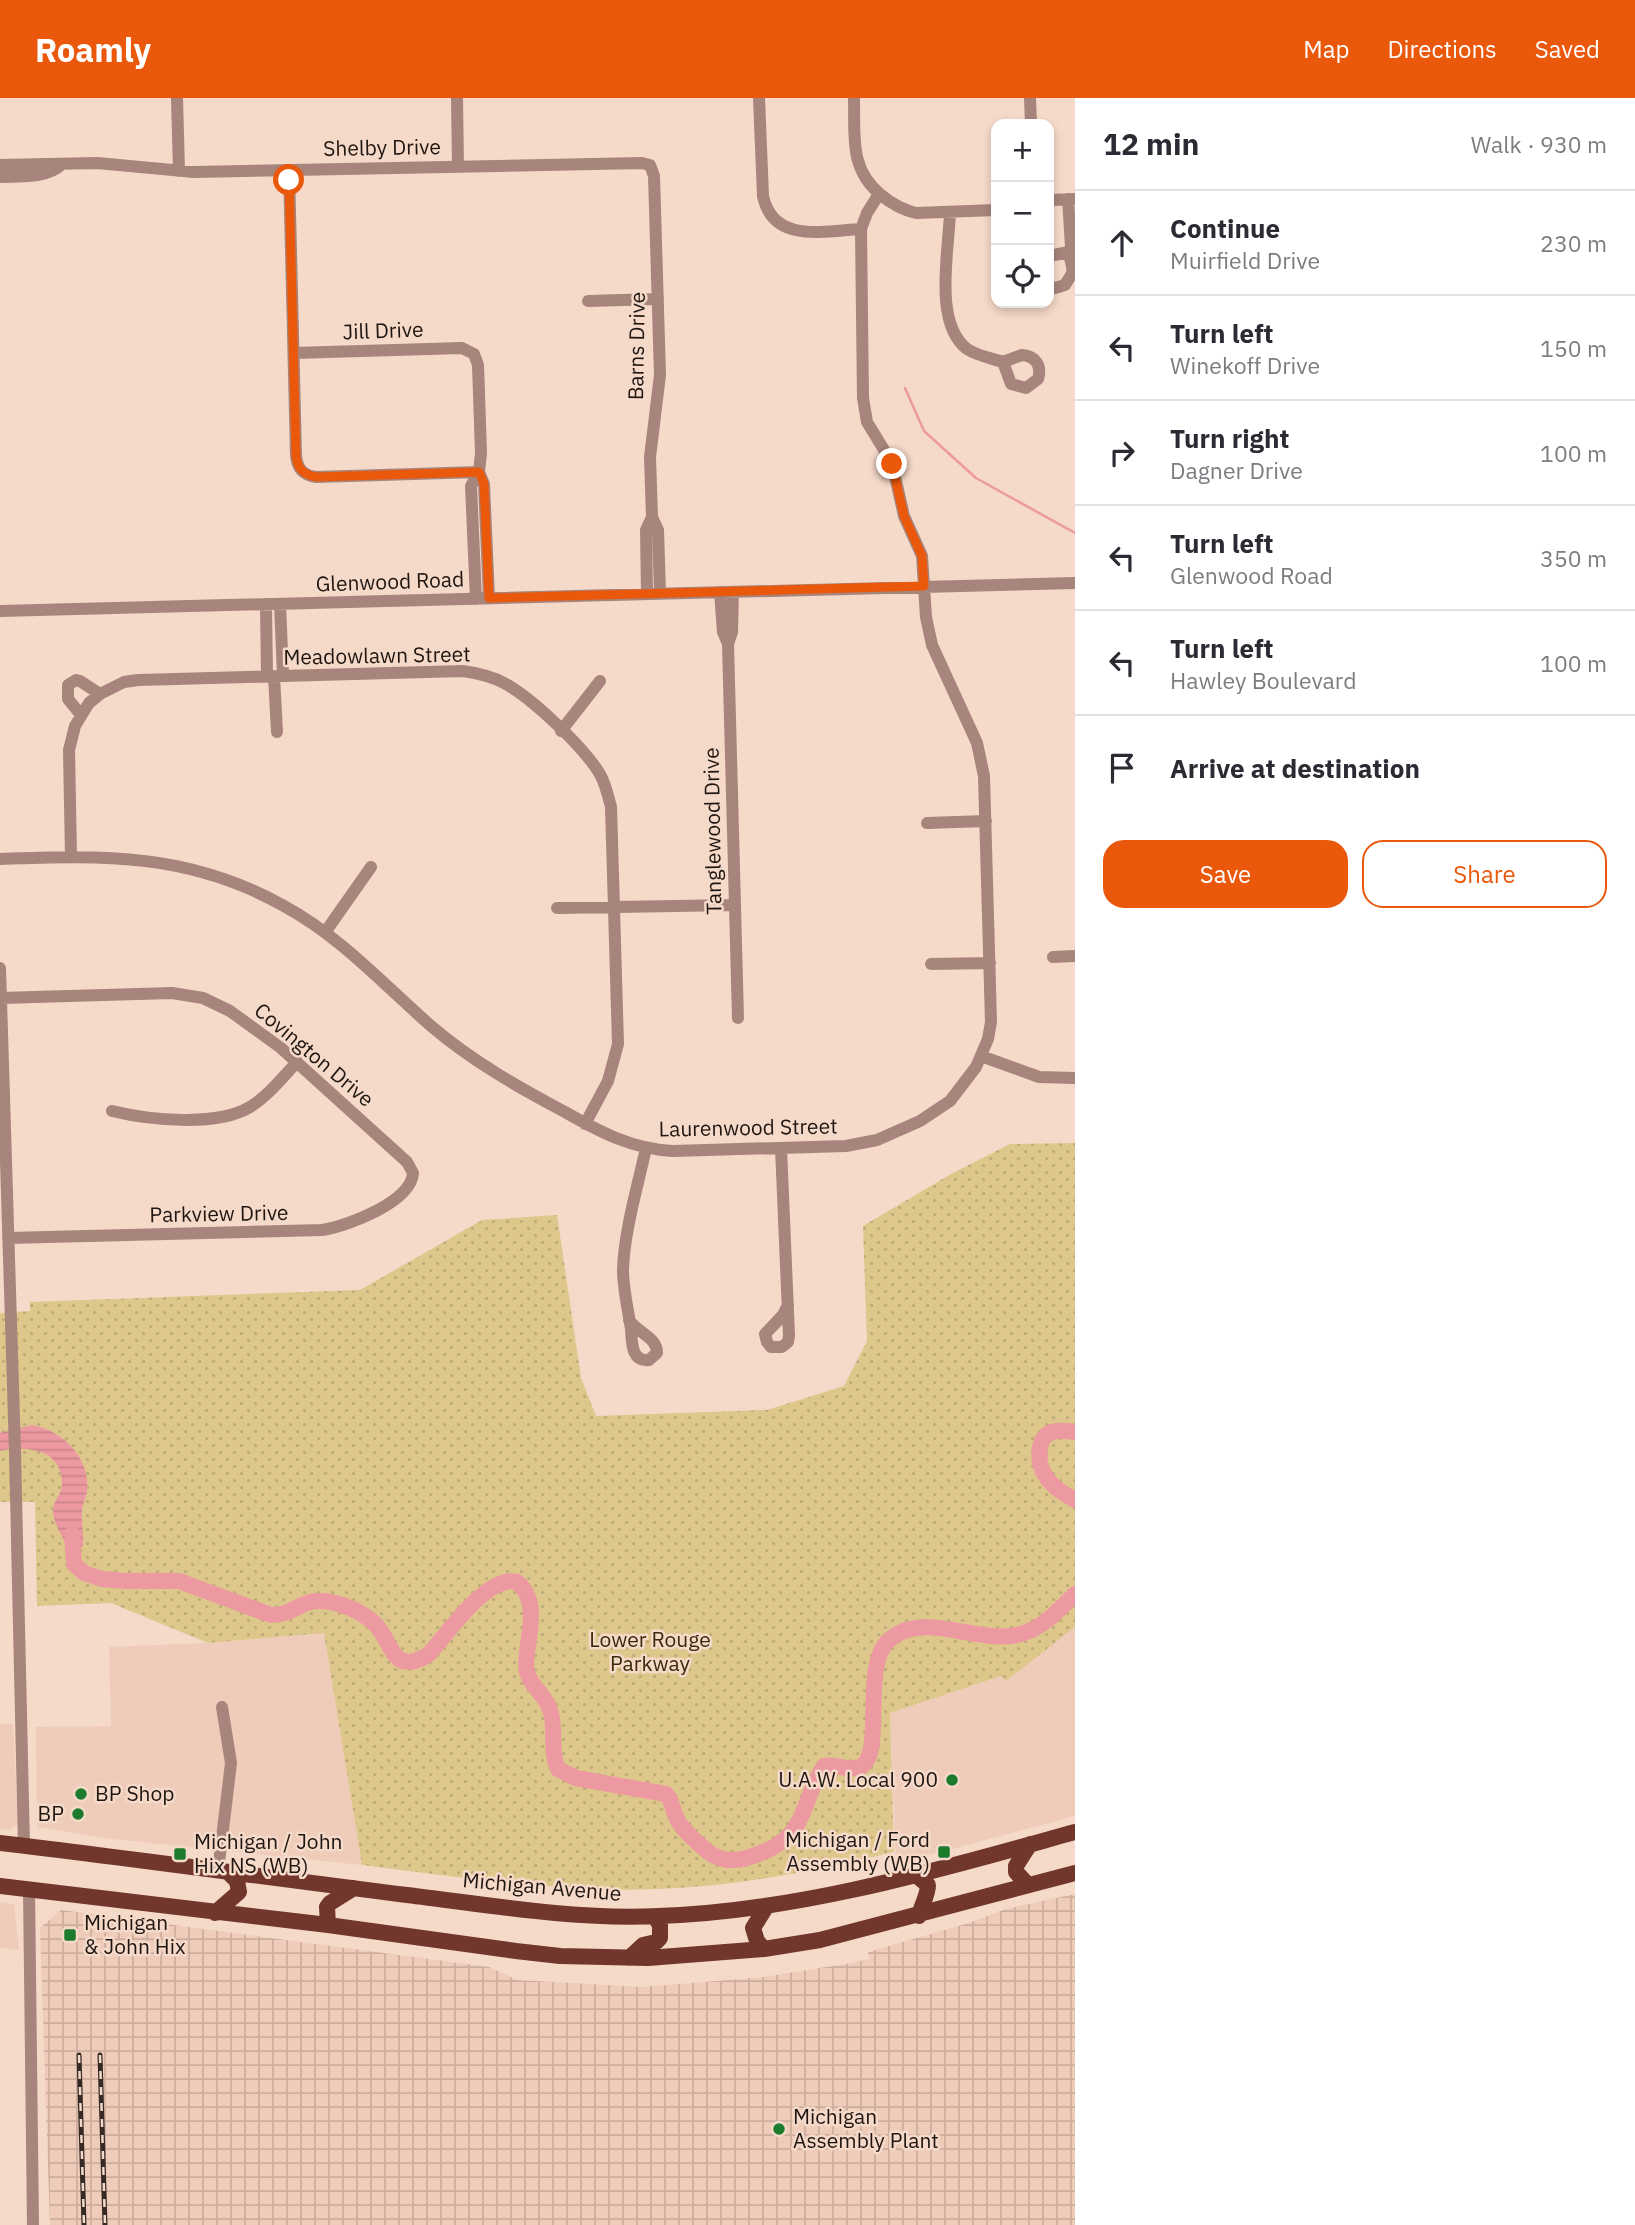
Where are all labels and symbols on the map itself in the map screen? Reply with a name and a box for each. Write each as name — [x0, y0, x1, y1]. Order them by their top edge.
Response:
street label: Shelby Drive — [323, 132, 441, 162]
route start — [273, 164, 304, 195]
street label: Barns Drive — [621, 291, 651, 400]
street label: Jill Drive — [342, 315, 424, 345]
route end — [876, 448, 907, 479]
street label: Glenwood Road — [315, 564, 465, 598]
street label: Meadowlawn Street — [283, 639, 471, 671]
street label: Tanglewood Drive — [697, 747, 727, 915]
street label: Covington Drive — [249, 996, 380, 1112]
street label: Laurenwood Street — [658, 1111, 838, 1143]
street label: Parkview Drive — [149, 1198, 289, 1228]
park label: Lower Rouge Parkway — [589, 1625, 711, 1677]
place label: U.A.W. Local 900 — [778, 1765, 938, 1793]
marker: U.A.W. Local 900 — [944, 1772, 960, 1788]
place label: BP Shop — [95, 1779, 174, 1807]
marker: BP Shop — [73, 1786, 89, 1802]
place label: BP — [38, 1799, 64, 1827]
marker: BP — [70, 1806, 86, 1822]
place label: Michigan / Ford Assembly (WB) — [785, 1825, 930, 1877]
place label: Michigan / John Hix NS (WB) — [194, 1827, 343, 1879]
marker: Michigan / Ford Assembly (WB) — [936, 1844, 952, 1860]
marker: Michigan / John Hix NS (WB) — [172, 1846, 188, 1862]
street label: Michigan Avenue — [462, 1865, 623, 1907]
place label: Michigan & John Hix — [84, 1908, 186, 1960]
marker: Michigan & John Hix — [62, 1927, 78, 1943]
place label: Michigan Assembly Plant — [793, 2102, 939, 2154]
marker: Michigan Assembly Plant — [771, 2121, 787, 2137]

